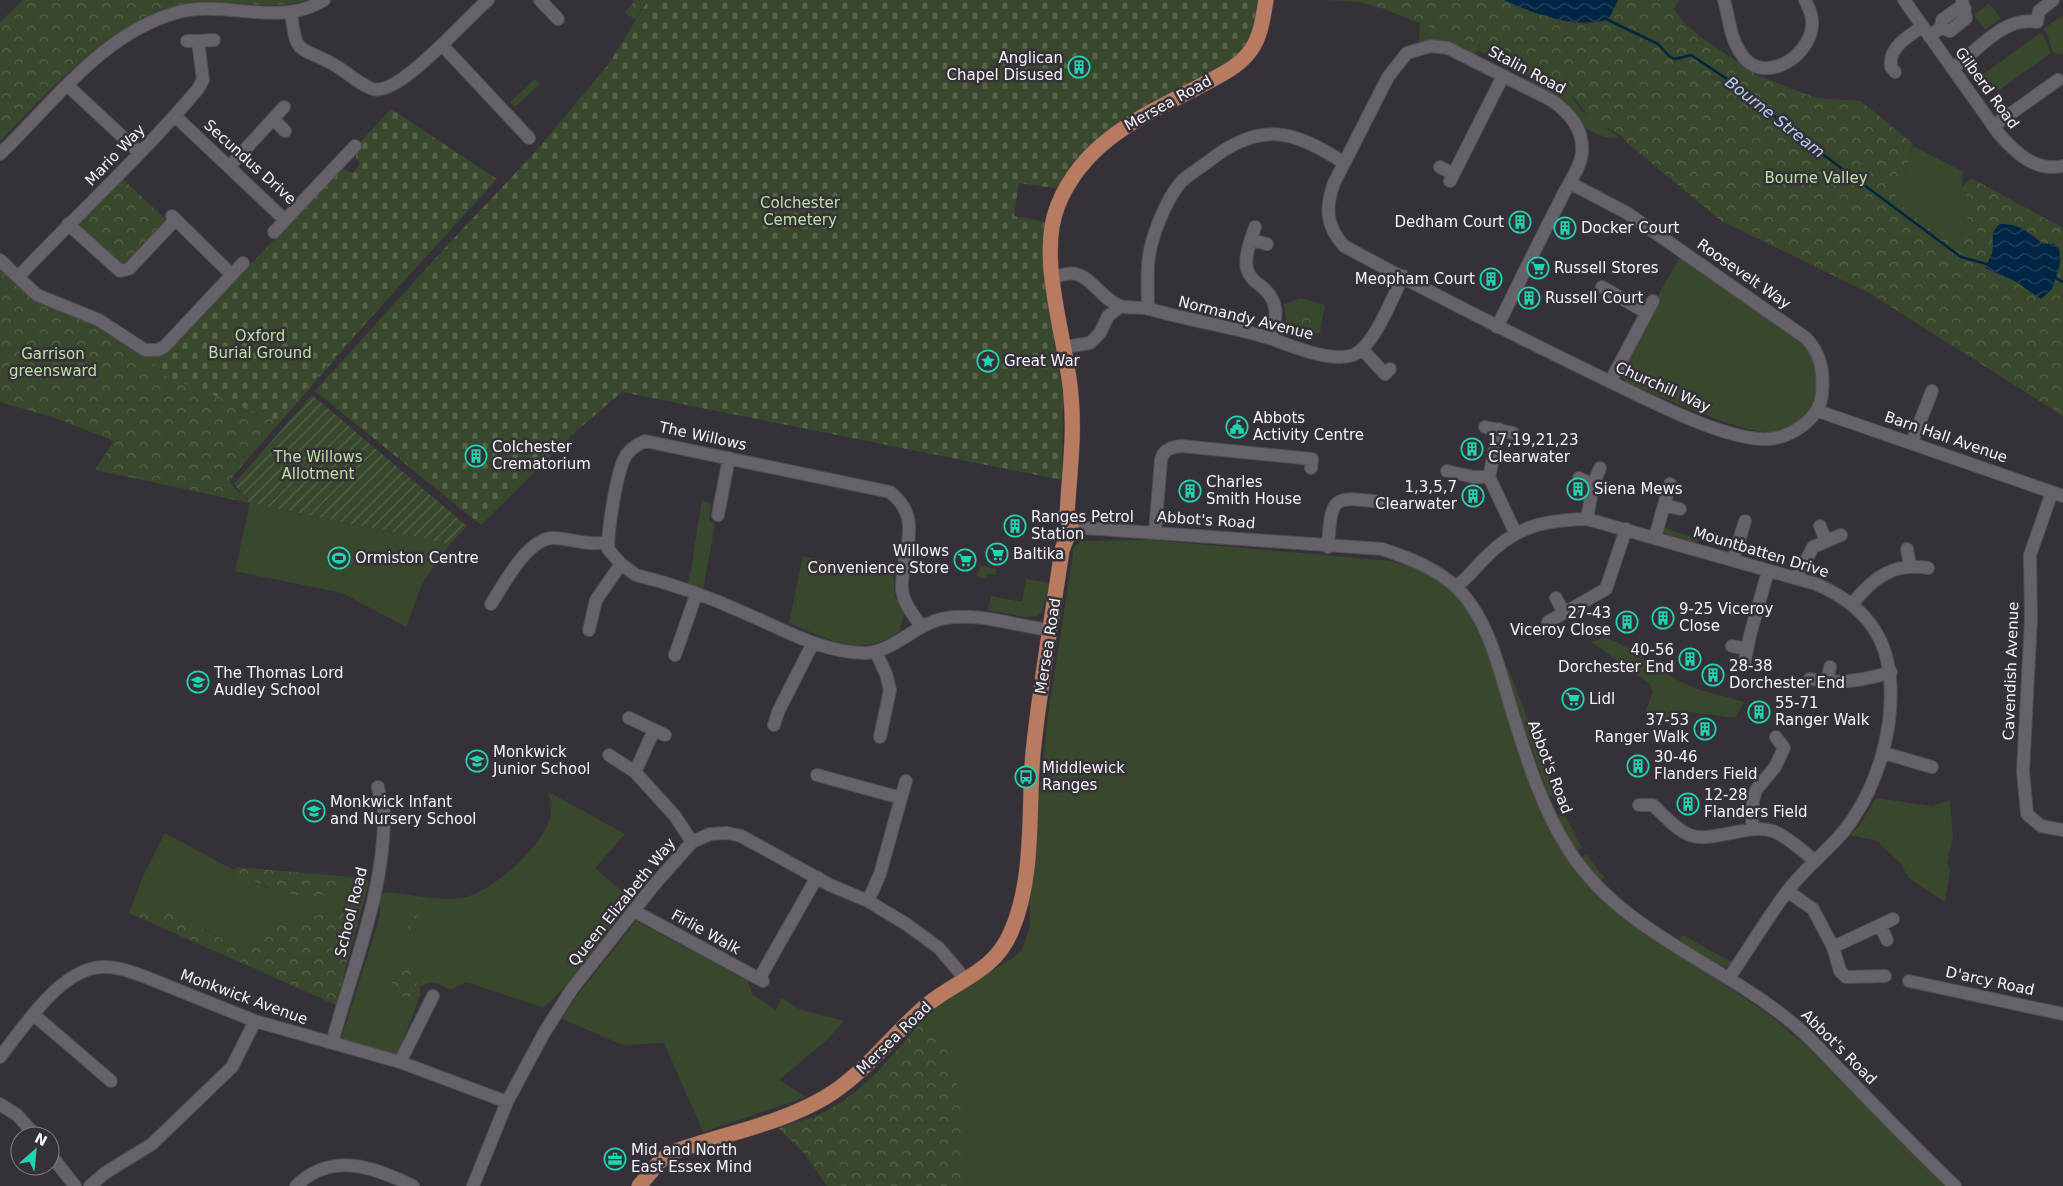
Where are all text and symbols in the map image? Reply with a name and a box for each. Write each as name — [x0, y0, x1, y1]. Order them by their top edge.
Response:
street label: Stalin Road — [1485, 42, 1569, 98]
street label: Gilberd Road — [1951, 44, 2023, 132]
place label: Anglican Chapel Disused — [947, 49, 1063, 84]
building icon: Anglican Chapel Disused — [1067, 55, 1091, 79]
street label: Mersea Road — [1121, 72, 1215, 134]
water label: Bourne Stream — [1722, 72, 1828, 162]
street label: Secundus Drive — [200, 116, 300, 208]
street label: Mario Way — [81, 120, 149, 189]
park label: Bourne Valley — [1764, 169, 1868, 187]
park label: Colchester Cemetery — [760, 194, 841, 229]
building icon: Dedham Court — [1508, 210, 1532, 234]
place label: Dedham Court — [1394, 213, 1504, 231]
building icon: Docker Court — [1553, 216, 1577, 240]
place label: Docker Court — [1581, 219, 1680, 237]
street label: Roosevelt Way — [1694, 235, 1794, 313]
supermarket icon: Russell Stores — [1526, 256, 1550, 280]
place label: Russell Stores — [1554, 259, 1659, 277]
building icon: Meopham Court — [1479, 267, 1503, 291]
place label: Meopham Court — [1355, 270, 1475, 288]
building icon: Russell Court — [1517, 286, 1541, 310]
place label: Russell Court — [1545, 289, 1644, 307]
street label: Normandy Avenue — [1177, 293, 1315, 343]
park label: Oxford Burial Ground — [208, 327, 312, 362]
park label: Garrison greensward — [9, 345, 97, 380]
place icon: Great War — [976, 349, 1000, 373]
place label: Great War — [1004, 352, 1081, 370]
street label: Churchill Way — [1613, 358, 1713, 416]
street label: Barn Hall Avenue — [1882, 407, 2010, 467]
place label: Abbots Activity Centre — [1253, 409, 1364, 444]
public building icon: Abbots Activity Centre — [1225, 415, 1249, 439]
street label: The Willows — [657, 418, 749, 454]
place label: 17,19,21,23 Clearwater — [1488, 431, 1579, 466]
building icon: 17,19,21,23 Clearwater — [1460, 437, 1484, 461]
place label: Colchester Crematorium — [492, 438, 591, 473]
building icon: Colchester Crematorium — [464, 444, 488, 468]
park label: The Willows Allotment — [273, 448, 363, 483]
place label: Charles Smith House — [1206, 473, 1301, 508]
building icon: Siena Mews — [1566, 477, 1590, 501]
place label: 1,3,5,7 Clearwater — [1375, 478, 1458, 513]
building icon: Charles Smith House — [1178, 479, 1202, 503]
place label: Siena Mews — [1594, 480, 1683, 498]
building icon: 1,3,5,7 Clearwater — [1461, 484, 1485, 508]
place label: Ranges Petrol Station — [1031, 508, 1134, 543]
street label: Abbot's Road — [1156, 508, 1256, 532]
building icon: Ranges Petrol Station — [1003, 514, 1027, 538]
street label: Mountbatten Drive — [1691, 523, 1831, 581]
place label: Willows Convenience Store — [807, 542, 949, 577]
supermarket icon: Baltika — [985, 542, 1009, 566]
place label: Baltika — [1013, 545, 1064, 563]
sports icon: Ormiston Centre — [327, 546, 351, 570]
supermarket icon: Willows Convenience Store — [953, 548, 977, 572]
place label: Ormiston Centre — [355, 549, 479, 567]
street label: Mersea Road — [1032, 597, 1064, 695]
place label: 9-25 Viceroy Close — [1679, 600, 1773, 635]
street label: Cavendish Avenue — [2000, 601, 2022, 741]
place label: 27-43 Viceroy Close — [1510, 604, 1611, 639]
building icon: 9-25 Viceroy Close — [1651, 606, 1675, 630]
building icon: 27-43 Viceroy Close — [1615, 610, 1639, 634]
place label: 40-56 Dorchester End — [1558, 641, 1674, 676]
building icon: 40-56 Dorchester End — [1678, 647, 1702, 671]
place label: 28-38 Dorchester End — [1729, 657, 1845, 692]
building icon: 28-38 Dorchester End — [1701, 663, 1725, 687]
place label: The Thomas Lord Audley School — [213, 664, 344, 699]
school or university icon: The Thomas Lord Audley School — [186, 670, 210, 694]
supermarket icon: Lidl — [1561, 687, 1585, 711]
place label: Lidl — [1589, 690, 1615, 708]
place label: 55-71 Ranger Walk — [1775, 694, 1870, 729]
building icon: 55-71 Ranger Walk — [1747, 700, 1771, 724]
place label: 37-53 Ranger Walk — [1595, 711, 1689, 746]
building icon: 37-53 Ranger Walk — [1693, 717, 1717, 741]
street label: Abbot's Road — [1524, 718, 1576, 816]
place label: Monkwick Junior School — [492, 743, 591, 778]
place label: 30-46 Flanders Field — [1654, 748, 1758, 783]
school or university icon: Monkwick Junior School — [465, 749, 489, 773]
building icon: 30-46 Flanders Field — [1626, 754, 1650, 778]
place label: Middlewick Ranges — [1042, 759, 1125, 794]
bus stop icon: Middlewick Ranges — [1014, 765, 1038, 789]
place label: 12-28 Flanders Field — [1704, 786, 1808, 821]
building icon: 12-28 Flanders Field — [1676, 792, 1700, 816]
place label: Monkwick Infant and Nursery School — [330, 793, 477, 828]
school or university icon: Monkwick Infant and Nursery School — [302, 799, 326, 823]
street label: Queen Elizabeth Way — [565, 834, 679, 970]
street label: School Road — [331, 865, 371, 959]
street label: Firlie Walk — [668, 906, 744, 958]
street label: D'arcy Road — [1944, 963, 2036, 999]
street label: Monkwick Avenue — [178, 966, 310, 1028]
street label: Mersea Road — [853, 998, 935, 1078]
street label: Abbot's Road — [1798, 1006, 1880, 1088]
north arrow — [10, 1126, 60, 1176]
text: N — [32, 1130, 50, 1149]
place label: Mid and North East Essex Mind — [631, 1141, 752, 1176]
office icon: Mid and North East Essex Mind — [603, 1147, 627, 1171]

